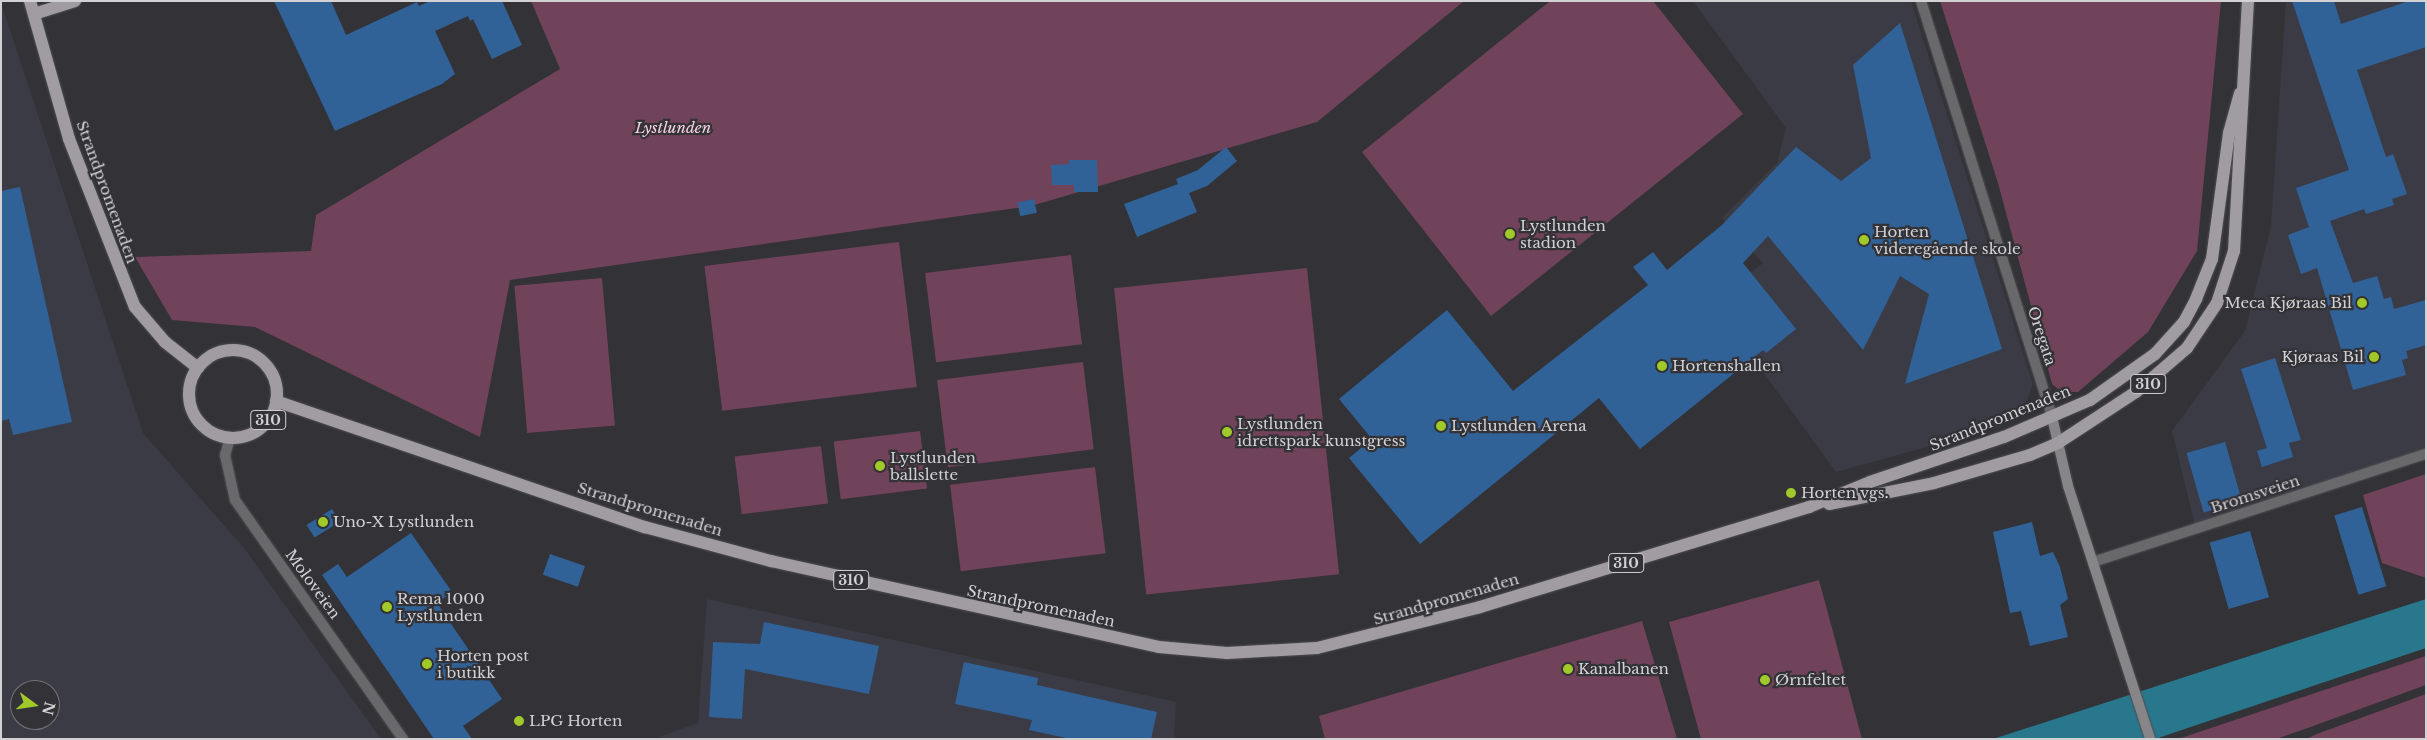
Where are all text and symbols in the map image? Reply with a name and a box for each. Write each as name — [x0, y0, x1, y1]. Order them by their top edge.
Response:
street label: Strandpromenaden — [73, 118, 141, 266]
park label: Lystlunden — [635, 119, 711, 137]
place label: Lystlunden stadion — [1520, 216, 1606, 251]
place label: Horten videregående skole — [1874, 222, 2021, 257]
marker: Lystlunden stadion — [1504, 228, 1516, 240]
marker: Horten videregående skole — [1858, 234, 1870, 246]
place label: Meca Kjøraas Bil — [2224, 294, 2352, 312]
marker: Meca Kjøraas Bil — [2356, 297, 2368, 309]
street label: Oregata — [2024, 304, 2060, 368]
place label: Kjøraas Bil — [2282, 348, 2364, 366]
marker: Kjøraas Bil — [2368, 351, 2380, 363]
place label: Hortenshallen — [1672, 357, 1781, 375]
marker: Hortenshallen — [1656, 360, 1668, 372]
road number: 310 — [2129, 372, 2167, 396]
street label: Strandpromenaden — [1927, 381, 2073, 455]
road number: 310 — [249, 408, 287, 432]
place label: Lystlunden idrettspark kunstgress — [1237, 414, 1405, 449]
place label: Lystlunden Arena — [1451, 417, 1587, 435]
marker: Lystlunden Arena — [1435, 420, 1447, 432]
marker: Lystlunden idrettspark kunstgress — [1221, 426, 1233, 438]
place label: Lystlunden ballslette — [890, 448, 976, 483]
marker: Lystlunden ballslette — [874, 460, 886, 472]
street label: Bromsveien — [2208, 471, 2302, 517]
street label: Strandpromenaden — [575, 478, 725, 540]
place label: Horten vgs. — [1801, 484, 1889, 502]
marker: Horten vgs. — [1785, 487, 1797, 499]
place label: Uno-X Lystlunden — [333, 513, 474, 531]
marker: Uno-X Lystlunden — [317, 516, 329, 528]
street label: Moloveien — [282, 546, 344, 622]
road number: 310 — [1607, 552, 1645, 574]
road number: 310 — [832, 568, 870, 592]
street label: Strandpromenaden — [1371, 570, 1521, 628]
street label: Strandpromenaden — [965, 582, 1117, 630]
place label: Rema 1000 Lystlunden — [397, 589, 485, 624]
marker: Rema 1000 Lystlunden — [381, 601, 393, 613]
place label: Horten post i butikk — [437, 646, 529, 681]
marker: Horten post i butikk — [421, 658, 433, 670]
place label: Kanalbanen — [1578, 660, 1669, 678]
marker: Kanalbanen — [1562, 663, 1574, 675]
place label: Ørnfeltet — [1775, 671, 1846, 689]
marker: Ørnfeltet — [1759, 674, 1771, 686]
north arrow — [10, 680, 60, 730]
text: N — [38, 700, 59, 717]
place label: LPG Horten — [529, 712, 623, 730]
marker: LPG Horten — [513, 715, 525, 727]

